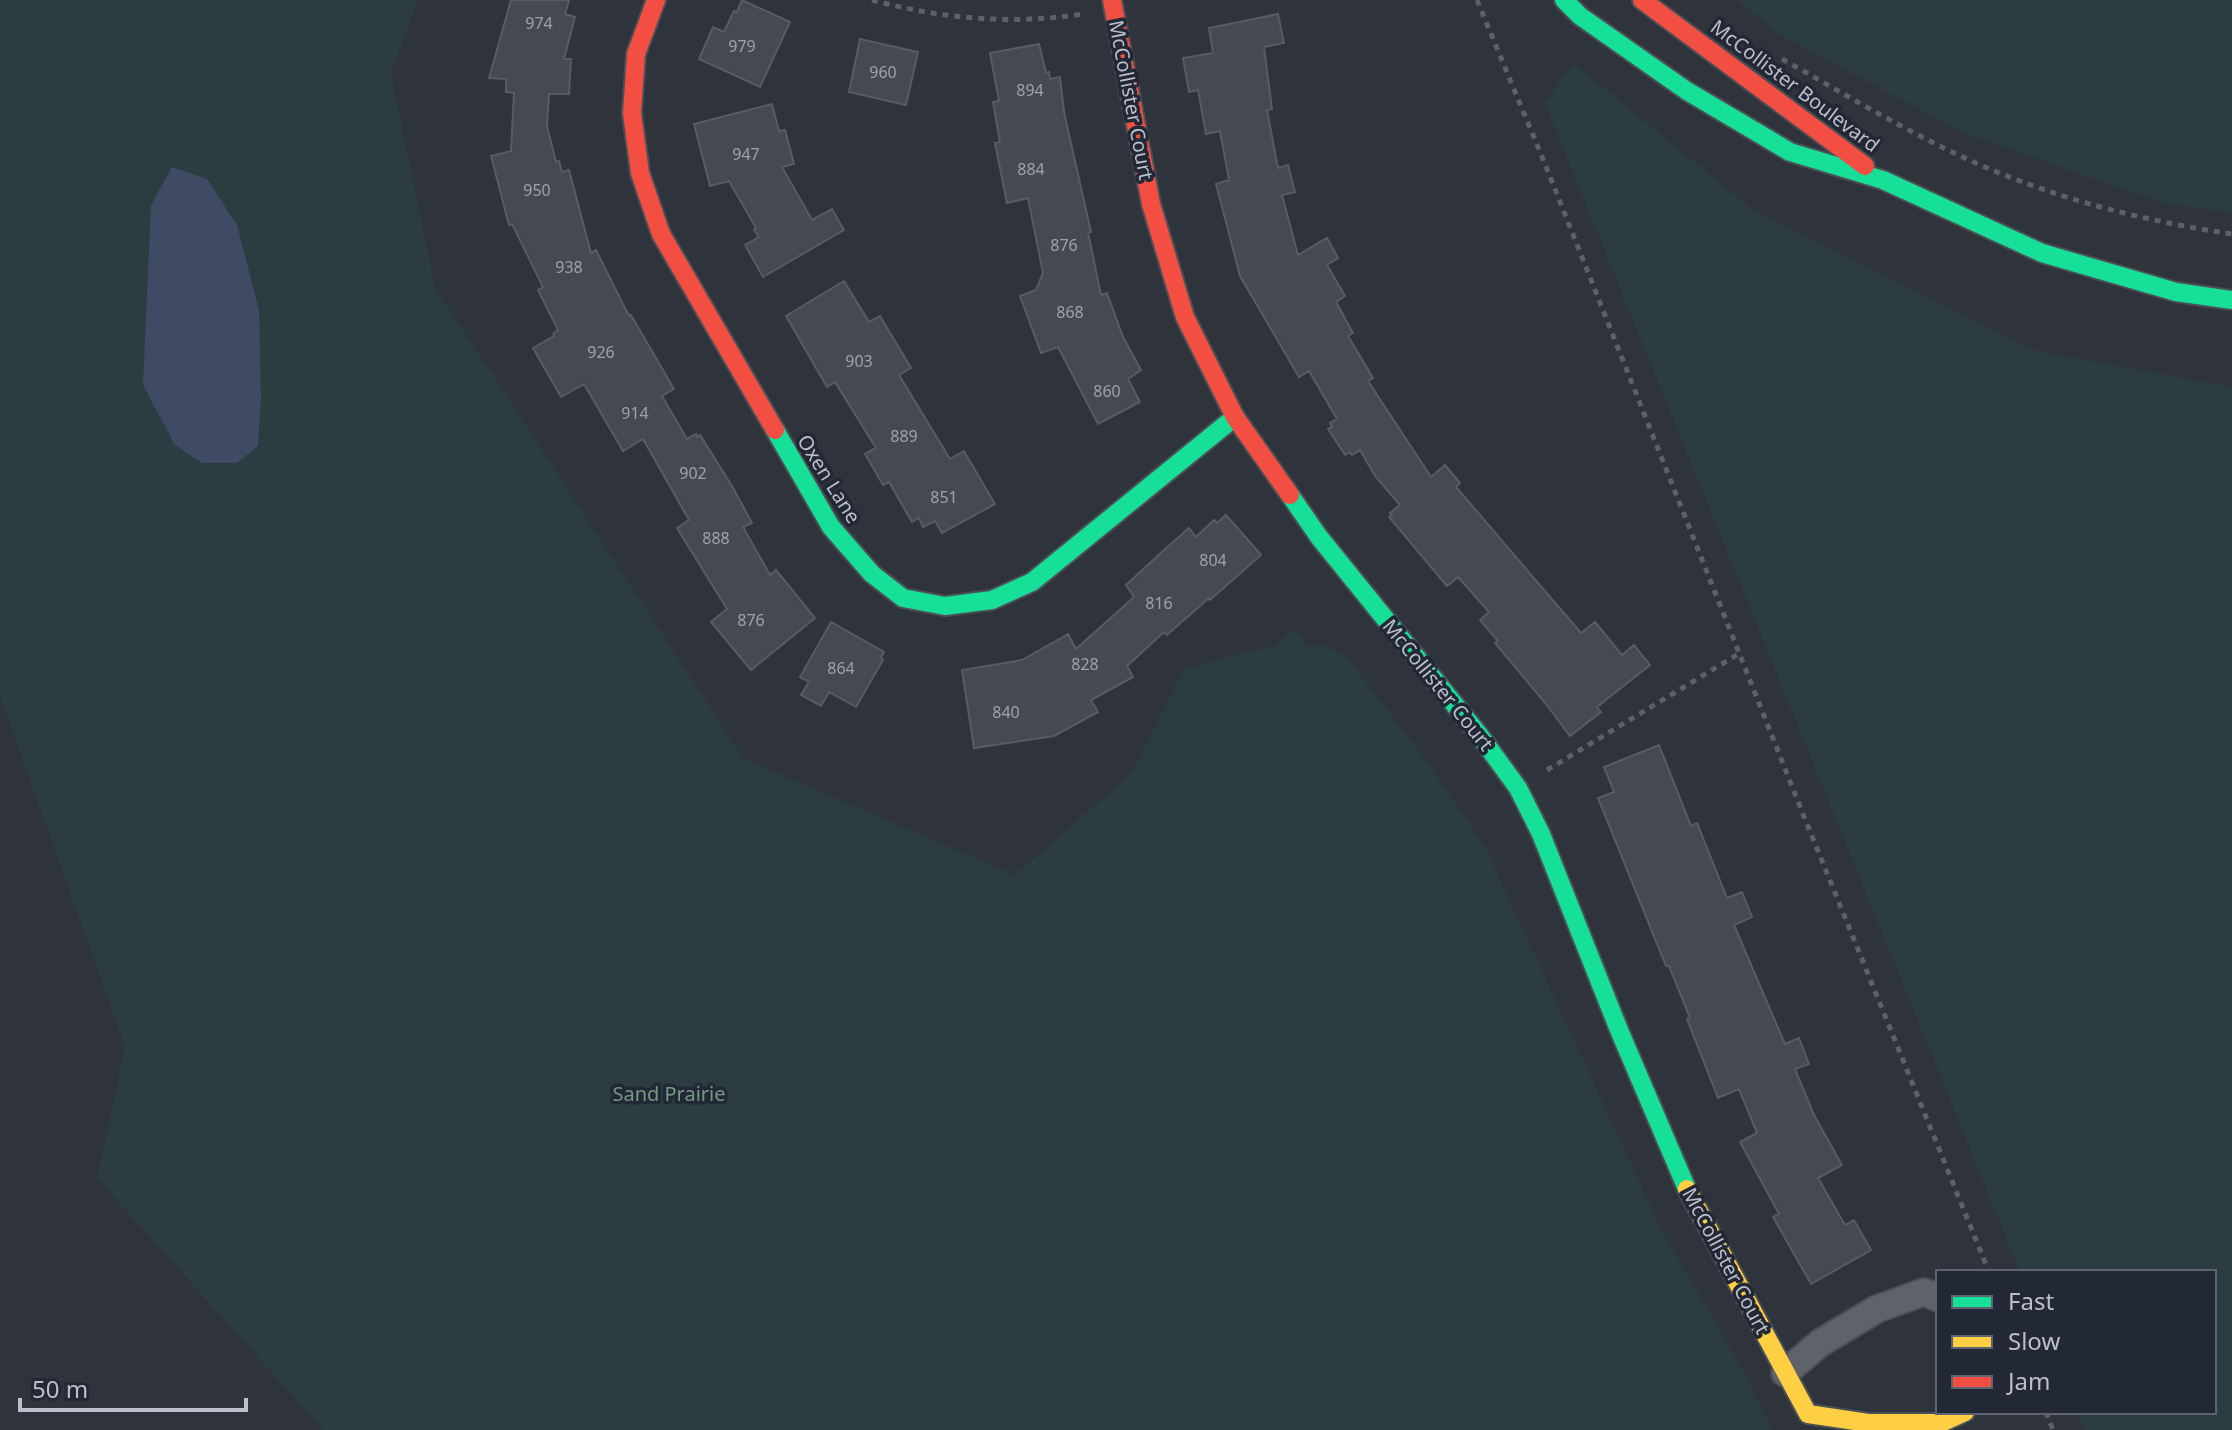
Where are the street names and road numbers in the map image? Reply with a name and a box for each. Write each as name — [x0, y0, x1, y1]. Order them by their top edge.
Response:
street label: McCollister Boulevard — [1705, 13, 1885, 158]
street label: McCollister Court — [1103, 18, 1160, 182]
street label: Oxen Lane — [791, 429, 867, 528]
street label: McCollister Court — [1377, 613, 1500, 756]
street label: McCollister Court — [1676, 1183, 1776, 1339]

